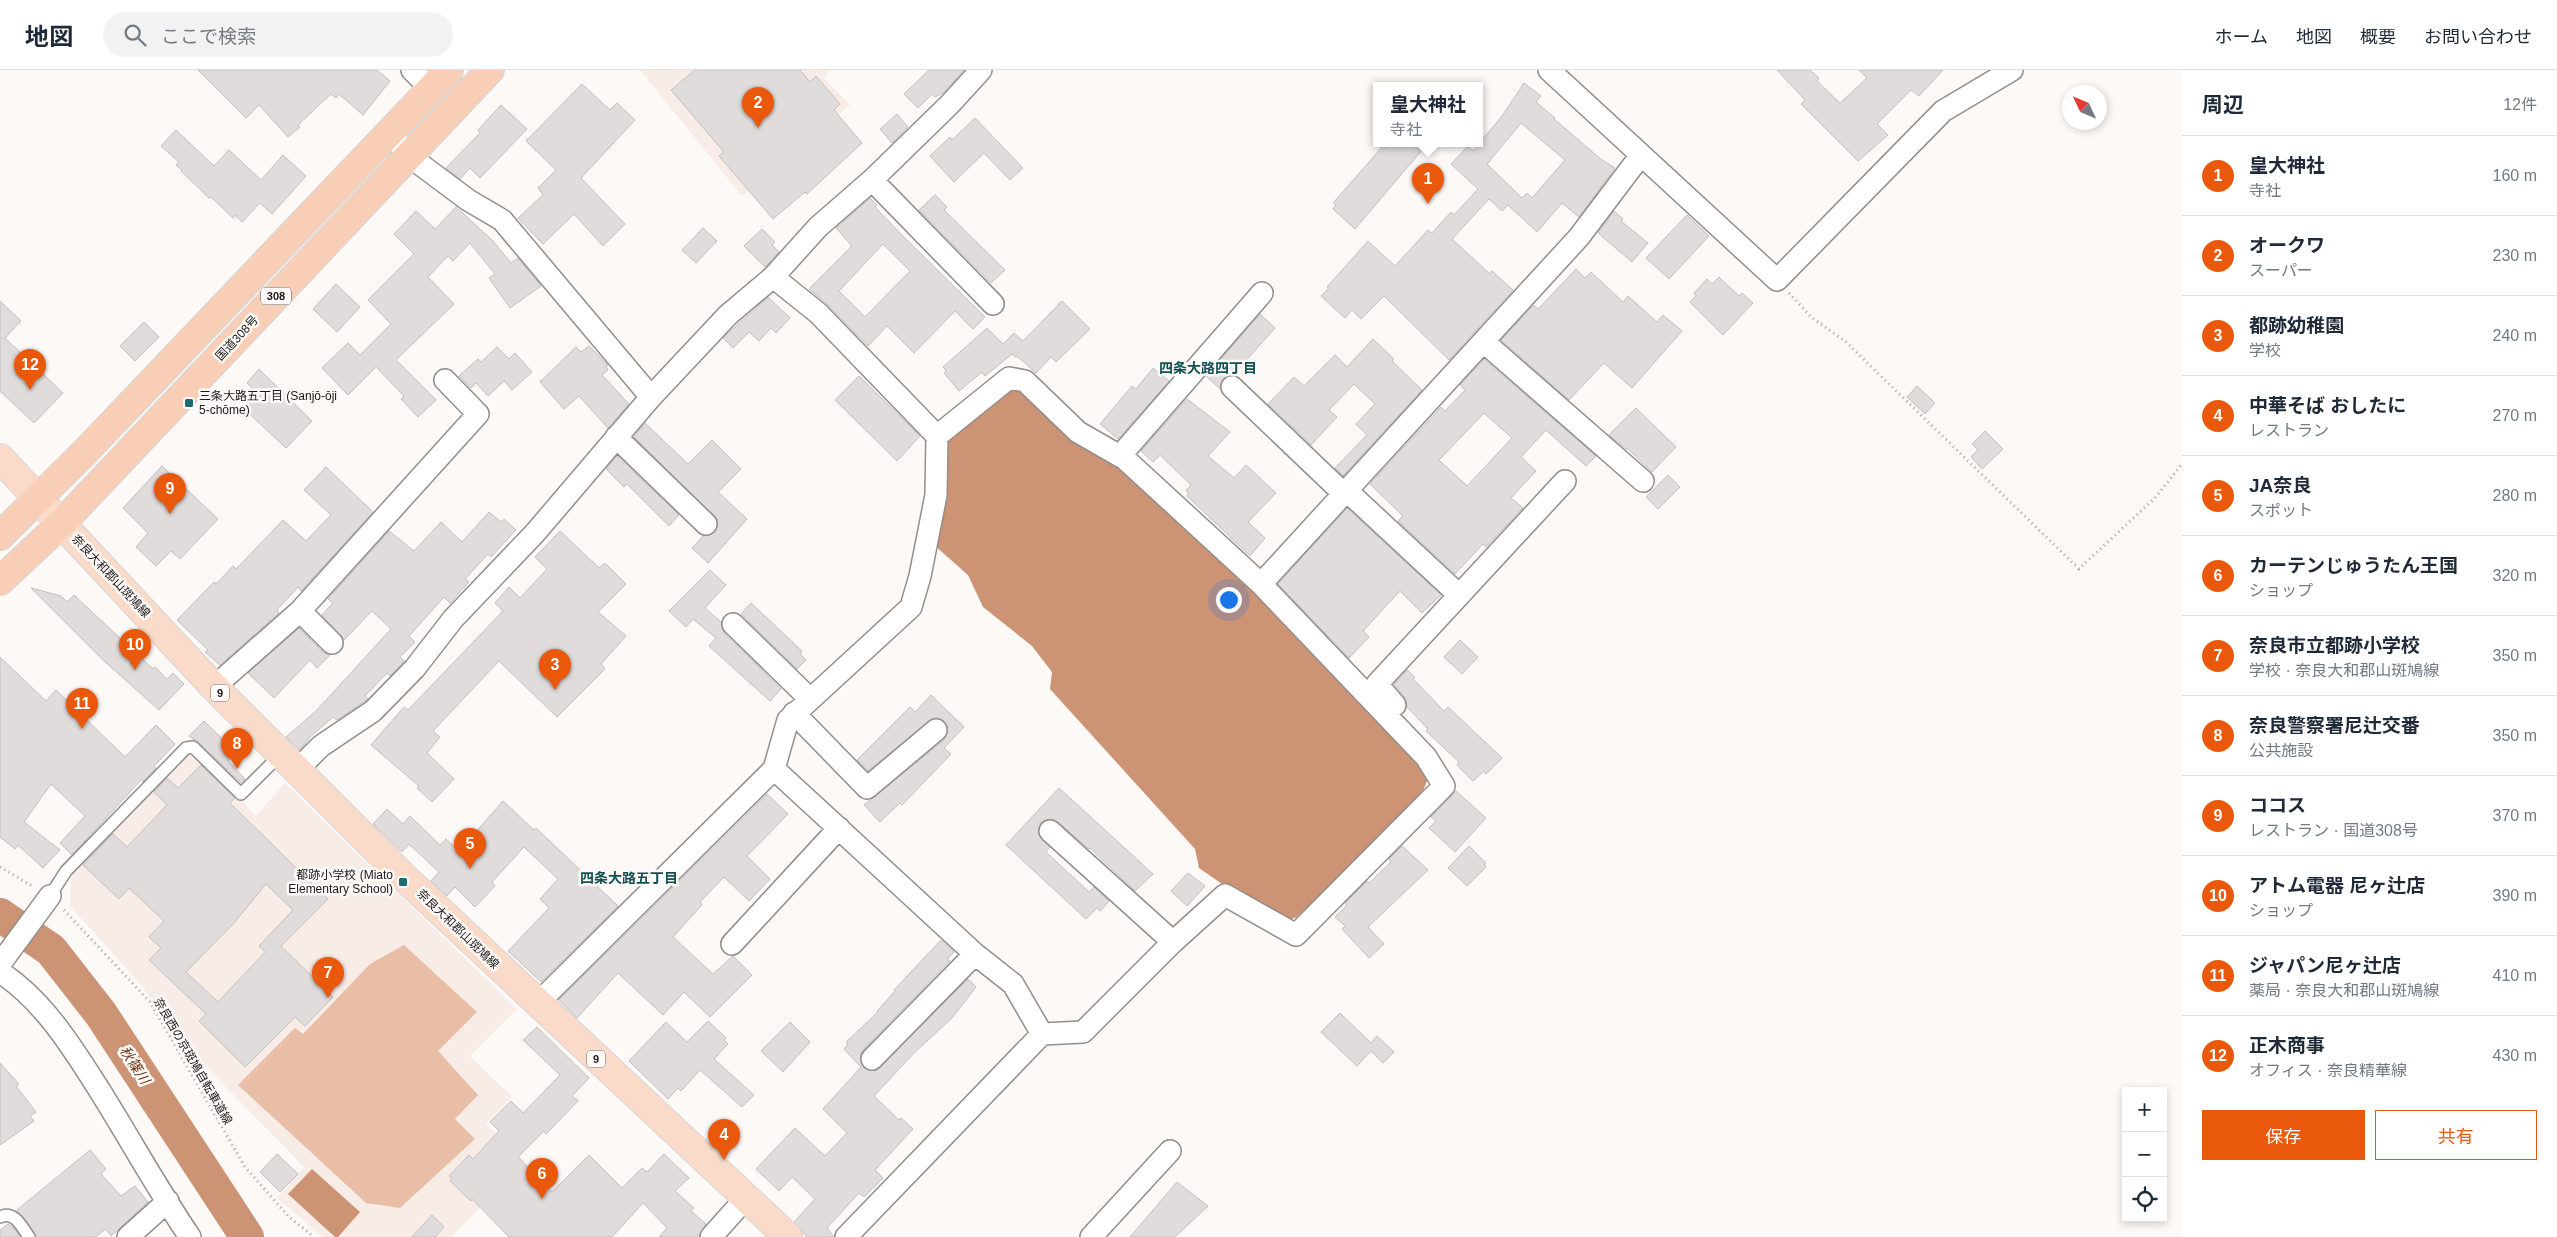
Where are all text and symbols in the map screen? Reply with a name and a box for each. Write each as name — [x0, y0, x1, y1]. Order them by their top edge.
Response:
search box — [103, 12, 453, 57]
icon: search — [121, 21, 149, 49]
text: 地図 — [25, 23, 73, 50]
text: ここで検索 — [161, 26, 256, 47]
text: ホーム — [2215, 27, 2268, 47]
text: 地図 — [2296, 27, 2332, 47]
text: 概要 — [2360, 27, 2396, 47]
text: お問い合わせ — [2424, 27, 2532, 47]
popup — [1373, 82, 1483, 147]
north arrow — [2062, 85, 2107, 130]
pin: 2 — [742, 87, 774, 128]
text: 周辺 — [2202, 93, 2244, 116]
text: 皇大神社 — [1390, 94, 1466, 115]
text: 12件 — [2503, 96, 2537, 113]
text: 寺社 — [1390, 121, 1422, 138]
text: 皇大神社 — [2249, 155, 2325, 176]
pin: 1 — [1412, 163, 1444, 204]
text: 1 — [2214, 167, 2222, 184]
text: 160 m — [2493, 167, 2537, 184]
text: 寺社 — [2249, 182, 2281, 199]
text: オークワ — [2249, 235, 2325, 256]
text: 2 — [2214, 247, 2222, 264]
text: 230 m — [2493, 247, 2537, 264]
text: スーパー — [2249, 262, 2313, 279]
road number: 308 — [261, 288, 291, 305]
street label: 国道308号 — [213, 313, 261, 363]
text: 都跡幼稚園 — [2249, 315, 2344, 336]
text: 3 — [2214, 327, 2222, 344]
text: 240 m — [2493, 327, 2537, 344]
text: 学校 — [2249, 342, 2281, 359]
pin: 12 — [14, 349, 46, 390]
district label: 四条大路四丁目 — [1159, 360, 1257, 376]
place label: 三条大路五丁目 (Sanjō-ōji 5-chōme) — [199, 389, 337, 417]
text: 中華そば おしたに — [2249, 395, 2406, 416]
marker: 三条大路五丁目 (Sanjō-ōji 5-chōme) — [183, 397, 195, 409]
text: 4 — [2214, 407, 2222, 424]
text: 270 m — [2493, 407, 2537, 424]
text: レストラン — [2249, 422, 2329, 439]
pin: 9 — [154, 473, 186, 514]
text: JA奈良 — [2249, 475, 2311, 496]
text: 5 — [2214, 487, 2222, 504]
text: 280 m — [2493, 487, 2537, 504]
text: スポット — [2249, 502, 2313, 519]
street label: 奈良大和郡山斑鳩線 — [69, 532, 153, 620]
text: カーテンじゅうたん王国 — [2249, 555, 2458, 576]
text: 6 — [2214, 567, 2222, 584]
text: 320 m — [2493, 567, 2537, 584]
text: ショップ — [2249, 582, 2313, 599]
your location — [1216, 587, 1242, 613]
pin: 10 — [119, 629, 151, 670]
text: 奈良市立都跡小学校 — [2249, 635, 2420, 656]
text: 7 — [2214, 647, 2222, 664]
text: 350 m — [2493, 647, 2537, 664]
pin: 3 — [539, 649, 571, 690]
text: 学校 · 奈良大和郡山斑鳩線 — [2249, 662, 2439, 679]
road number: 9 — [211, 684, 229, 702]
pin: 11 — [66, 688, 98, 729]
text: 奈良警察署尼辻交番 — [2249, 715, 2420, 736]
text: 8 — [2214, 727, 2222, 744]
text: 350 m — [2493, 727, 2537, 744]
pin: 8 — [221, 728, 253, 769]
text: 公共施設 — [2249, 742, 2313, 759]
text: ココス — [2249, 795, 2306, 816]
text: 9 — [2214, 807, 2222, 824]
text: 370 m — [2493, 807, 2537, 824]
text: レストラン · 国道308号 — [2249, 822, 2418, 839]
pin: 5 — [454, 828, 486, 869]
place label: 都跡小学校 (Miato Elementary School) — [288, 868, 393, 896]
district label: 四条大路五丁目 — [580, 870, 678, 886]
text: アトム電器 尼ヶ辻店 — [2249, 875, 2425, 896]
marker: 都跡小学校 (Miato Elementary School) — [397, 876, 409, 888]
street label: 奈良大和郡山斑鳩線 — [414, 886, 502, 972]
text: 10 — [2209, 887, 2227, 904]
text: 390 m — [2493, 887, 2537, 904]
text: ショップ — [2249, 902, 2313, 919]
text: ジャパン尼ヶ辻店 — [2249, 955, 2401, 976]
pin: 7 — [312, 957, 344, 998]
text: 11 — [2210, 967, 2226, 984]
text: 410 m — [2493, 967, 2537, 984]
text: 薬局 · 奈良大和郡山斑鳩線 — [2249, 982, 2439, 999]
street label: 奈良西の京斑鳩自転車道線 — [151, 995, 235, 1127]
text: 正木商事 — [2249, 1035, 2325, 1056]
water label: 秋篠川 — [117, 1043, 154, 1089]
text: 12 — [2209, 1047, 2227, 1064]
text: 430 m — [2493, 1047, 2537, 1064]
road number: 9 — [587, 1051, 605, 1068]
text: オフィス · 奈良精華線 — [2249, 1062, 2407, 1079]
map controls — [2122, 1087, 2167, 1222]
button: + — [2122, 1087, 2167, 1132]
button: 保存 — [2202, 1110, 2365, 1160]
button: 共有 — [2375, 1110, 2537, 1160]
pin: 4 — [708, 1119, 740, 1160]
button: − — [2122, 1132, 2167, 1177]
pin: 6 — [526, 1158, 558, 1199]
button: locate — [2122, 1177, 2167, 1222]

